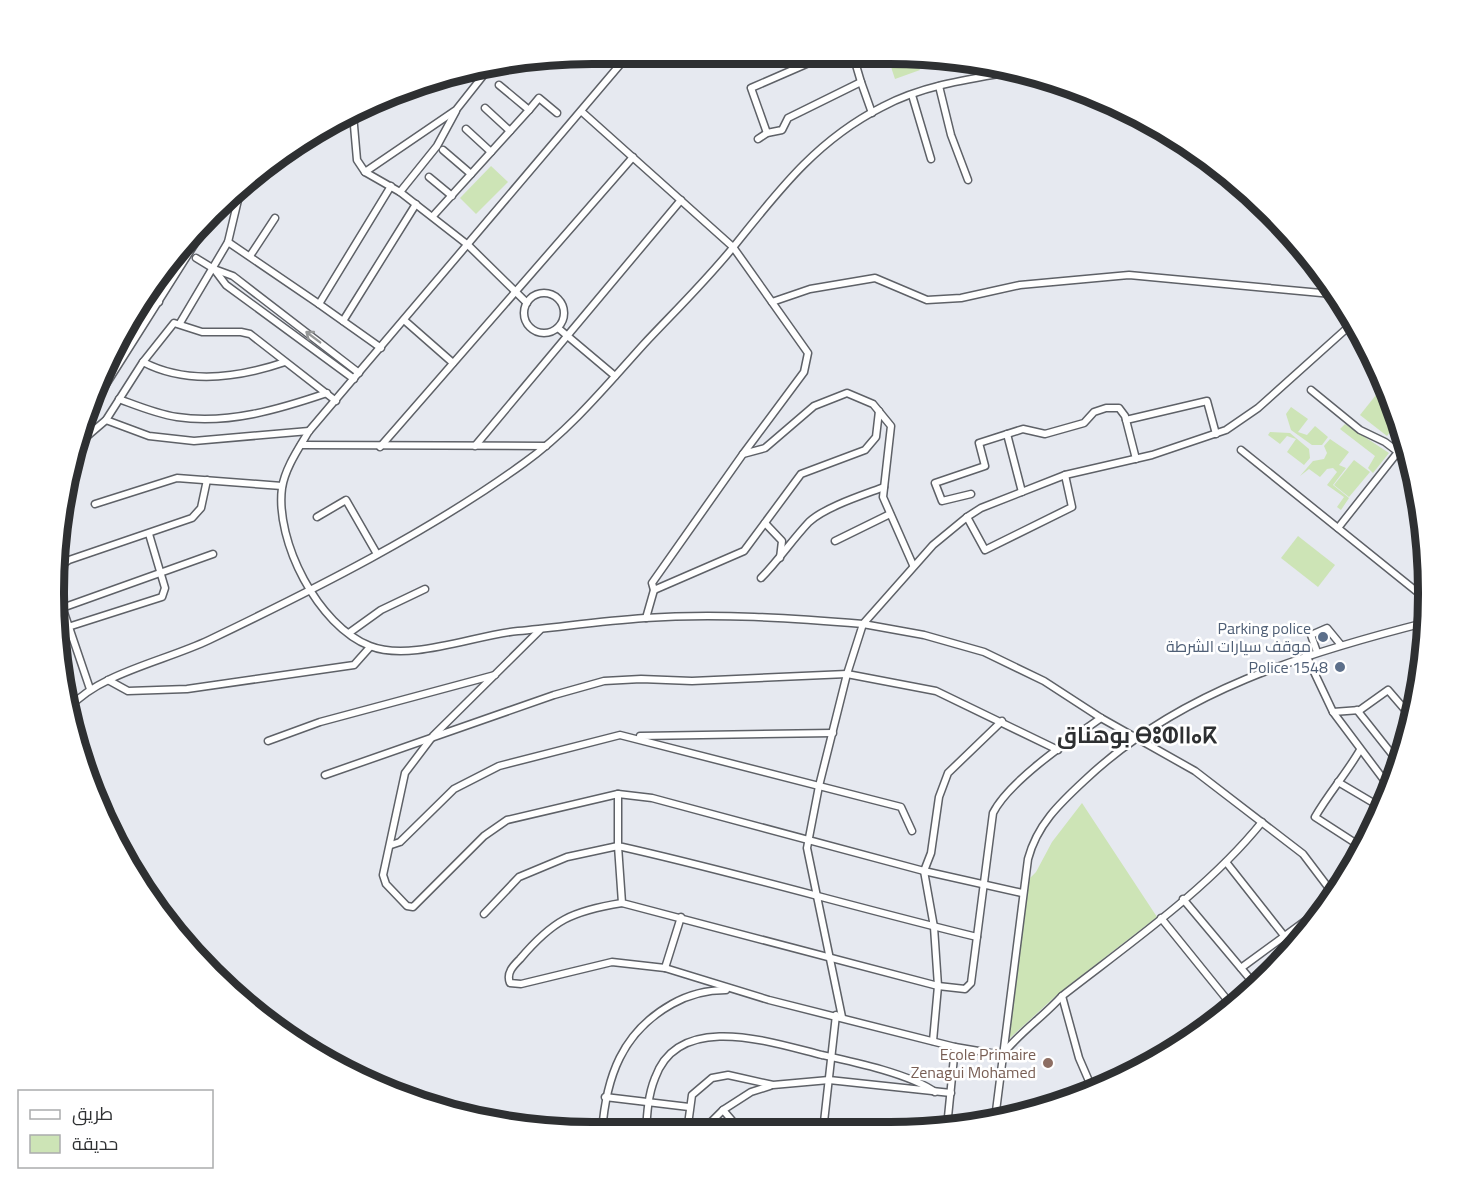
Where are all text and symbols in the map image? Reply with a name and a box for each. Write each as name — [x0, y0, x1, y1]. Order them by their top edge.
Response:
one-way arrow — [305, 330, 321, 343]
place label: Parking police موقف سيارات الشرطة — [1166, 616, 1311, 658]
marker: Parking police موقف سيارات الشرطة — [1316, 630, 1330, 644]
place label: Police 1548 — [1249, 655, 1328, 679]
marker: Police 1548 — [1333, 660, 1347, 674]
district label: بوهناق ⴱⵓⵀⵏⵏⴰⴽ — [1057, 718, 1217, 752]
place label: Ecole Primaire Zenagui Mohamed — [911, 1042, 1036, 1084]
marker: Ecole Primaire Zenagui Mohamed — [1041, 1056, 1055, 1070]
legend — [18, 1090, 213, 1168]
text: طريق — [72, 1100, 113, 1127]
text: حديقة — [72, 1130, 118, 1157]

